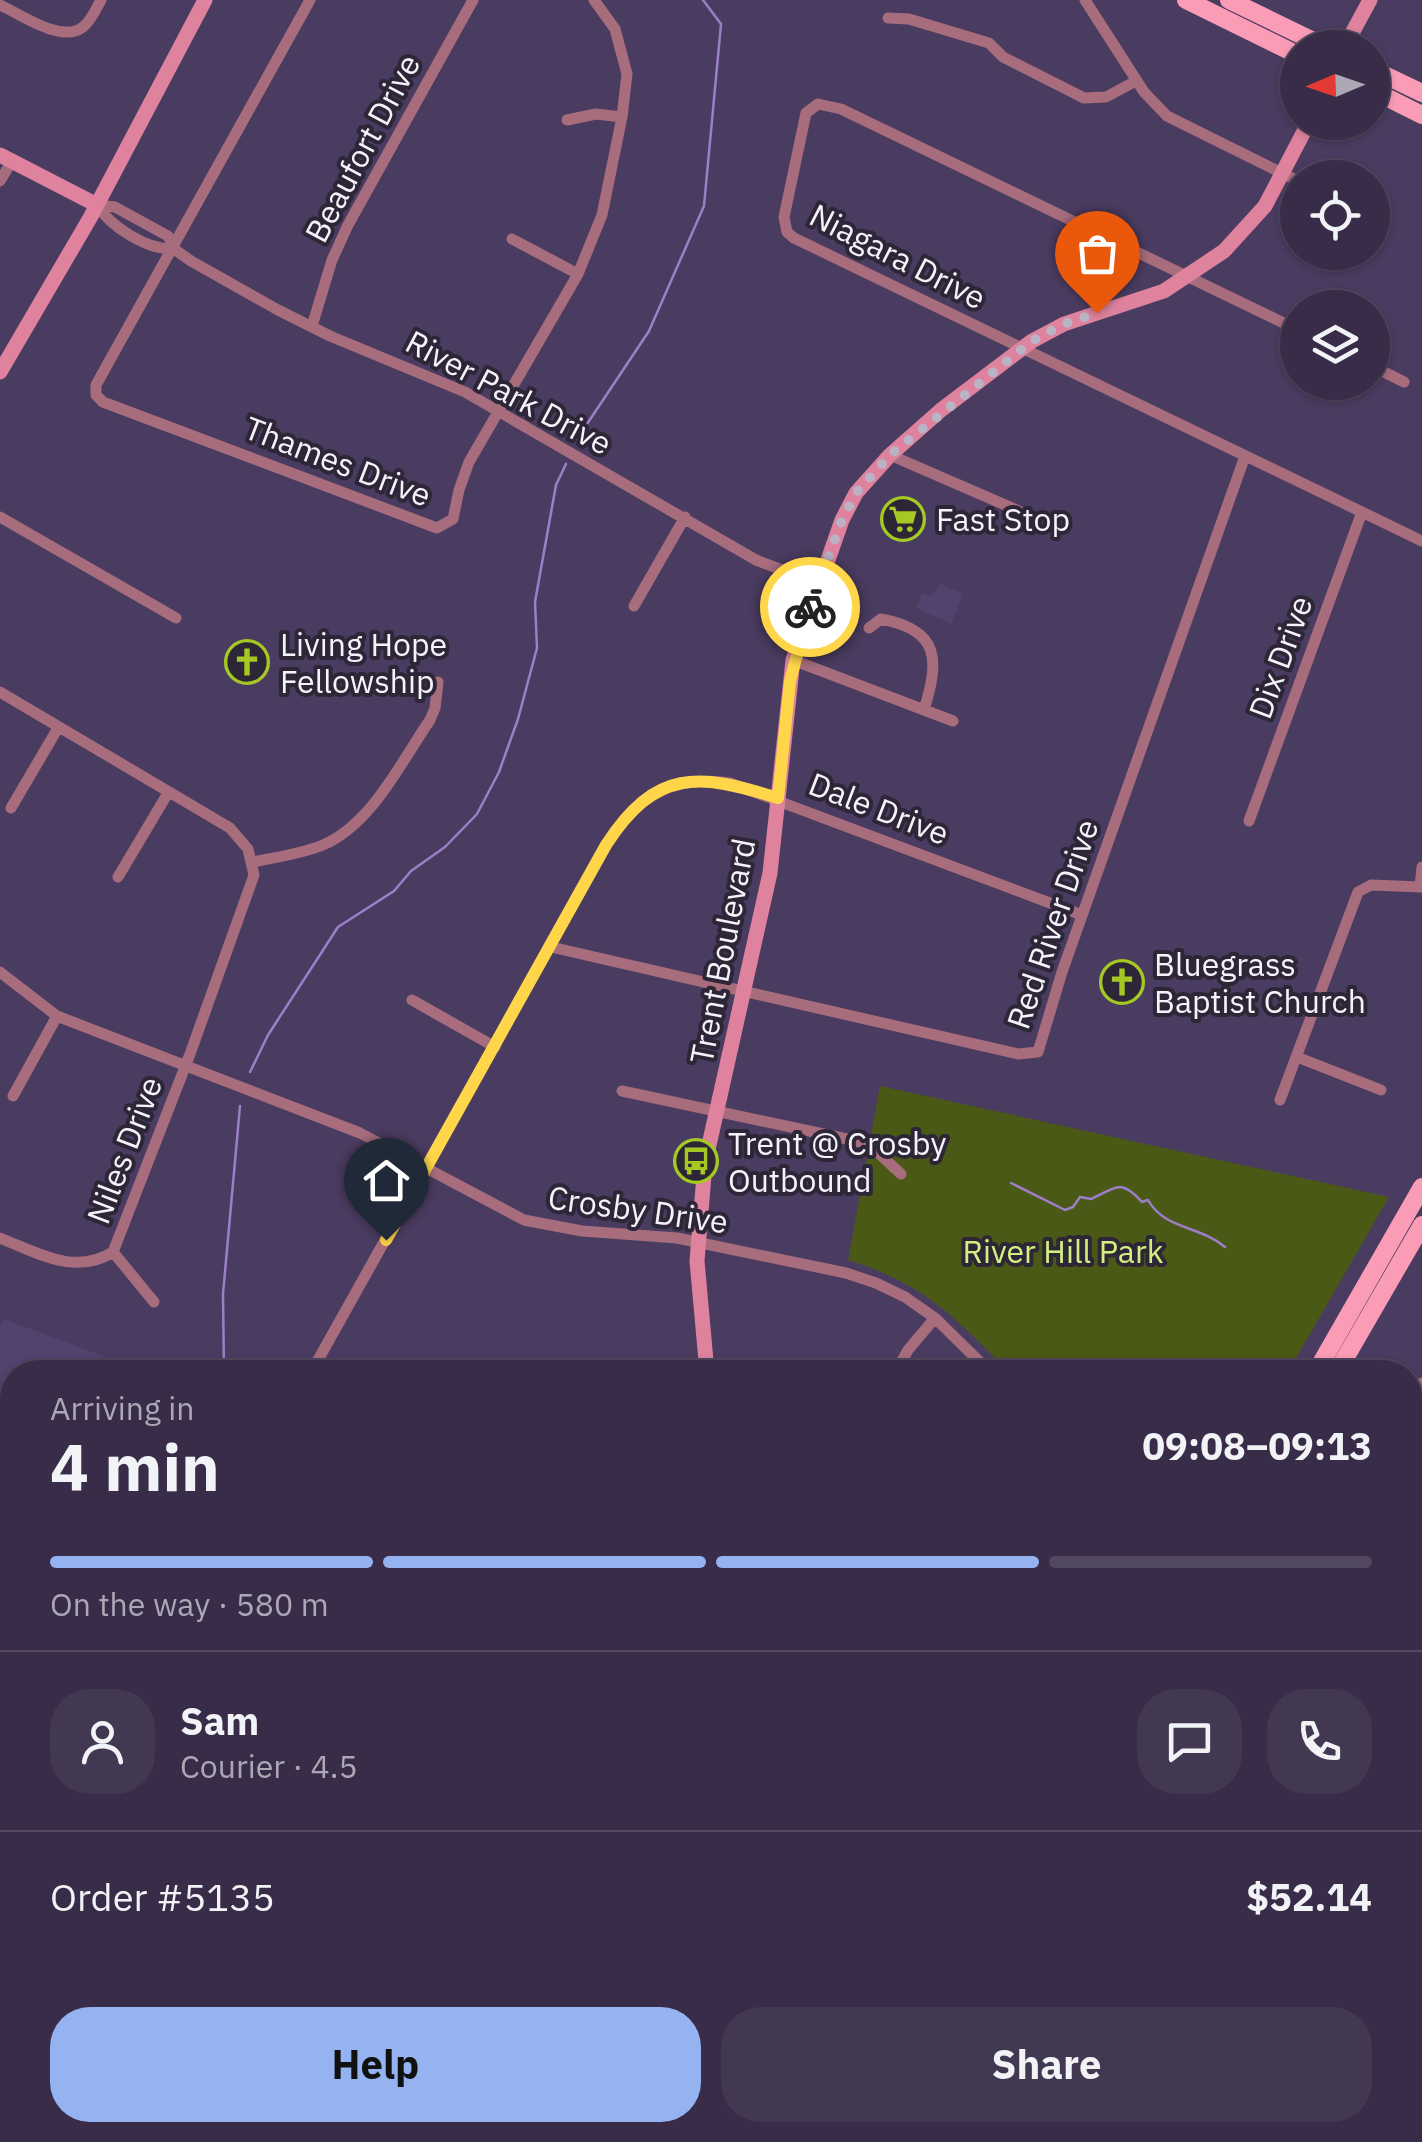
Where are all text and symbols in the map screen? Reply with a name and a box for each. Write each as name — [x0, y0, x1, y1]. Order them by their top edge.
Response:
north arrow — [1280, 30, 1390, 140]
map controls — [1280, 30, 1390, 400]
street label: Beaufort Drive — [295, 47, 429, 249]
button: locate — [1280, 160, 1390, 270]
street label: Niagara Drive — [803, 194, 993, 318]
pin — [1055, 211, 1140, 314]
icon: bag — [1070, 226, 1125, 281]
button: layers — [1280, 290, 1390, 400]
street label: River Park Drive — [399, 320, 619, 464]
street label: Thames Drive — [239, 406, 437, 516]
supermarket icon: Fast Stop — [880, 496, 926, 542]
place label: Fast Stop — [936, 498, 1070, 540]
courier — [760, 557, 860, 657]
icon: bike — [783, 580, 838, 635]
street label: Dix Drive — [1238, 590, 1322, 724]
place label: Living Hope Fellowship — [280, 623, 447, 702]
church icon: Living Hope Fellowship — [224, 639, 270, 685]
street label: Dale Drive — [803, 762, 955, 854]
street label: Red River Drive — [997, 814, 1107, 1034]
street label: Trent Boulevard — [680, 835, 764, 1067]
place label: Bluegrass Baptist Church — [1154, 943, 1366, 1022]
church icon: Bluegrass Baptist Church — [1099, 959, 1145, 1005]
street label: Niles Drive — [77, 1070, 171, 1230]
place label: Trent @ Crosby Outbound — [728, 1122, 946, 1201]
pin — [344, 1138, 429, 1241]
bus stop icon: Trent @ Crosby Outbound — [673, 1138, 719, 1184]
icon: home — [359, 1153, 414, 1208]
street label: Crosby Drive — [545, 1176, 731, 1242]
park label: River Hill Park — [962, 1230, 1164, 1272]
text: Arriving in — [50, 1387, 195, 1429]
text: 09:08–09:13 — [1142, 1421, 1372, 1470]
text: 4 min — [50, 1424, 220, 1509]
text: On the way · 580 m — [50, 1583, 329, 1625]
button: person — [50, 1689, 155, 1794]
button: chat — [1137, 1689, 1242, 1794]
button: phone — [1267, 1689, 1372, 1794]
text: Sam — [180, 1696, 259, 1745]
text: Courier · 4.5 — [180, 1745, 358, 1787]
text: Order #5135 — [50, 1872, 275, 1921]
text: $52.14 — [1246, 1872, 1372, 1921]
button: Help — [50, 2007, 701, 2122]
button: Share — [721, 2007, 1372, 2122]

